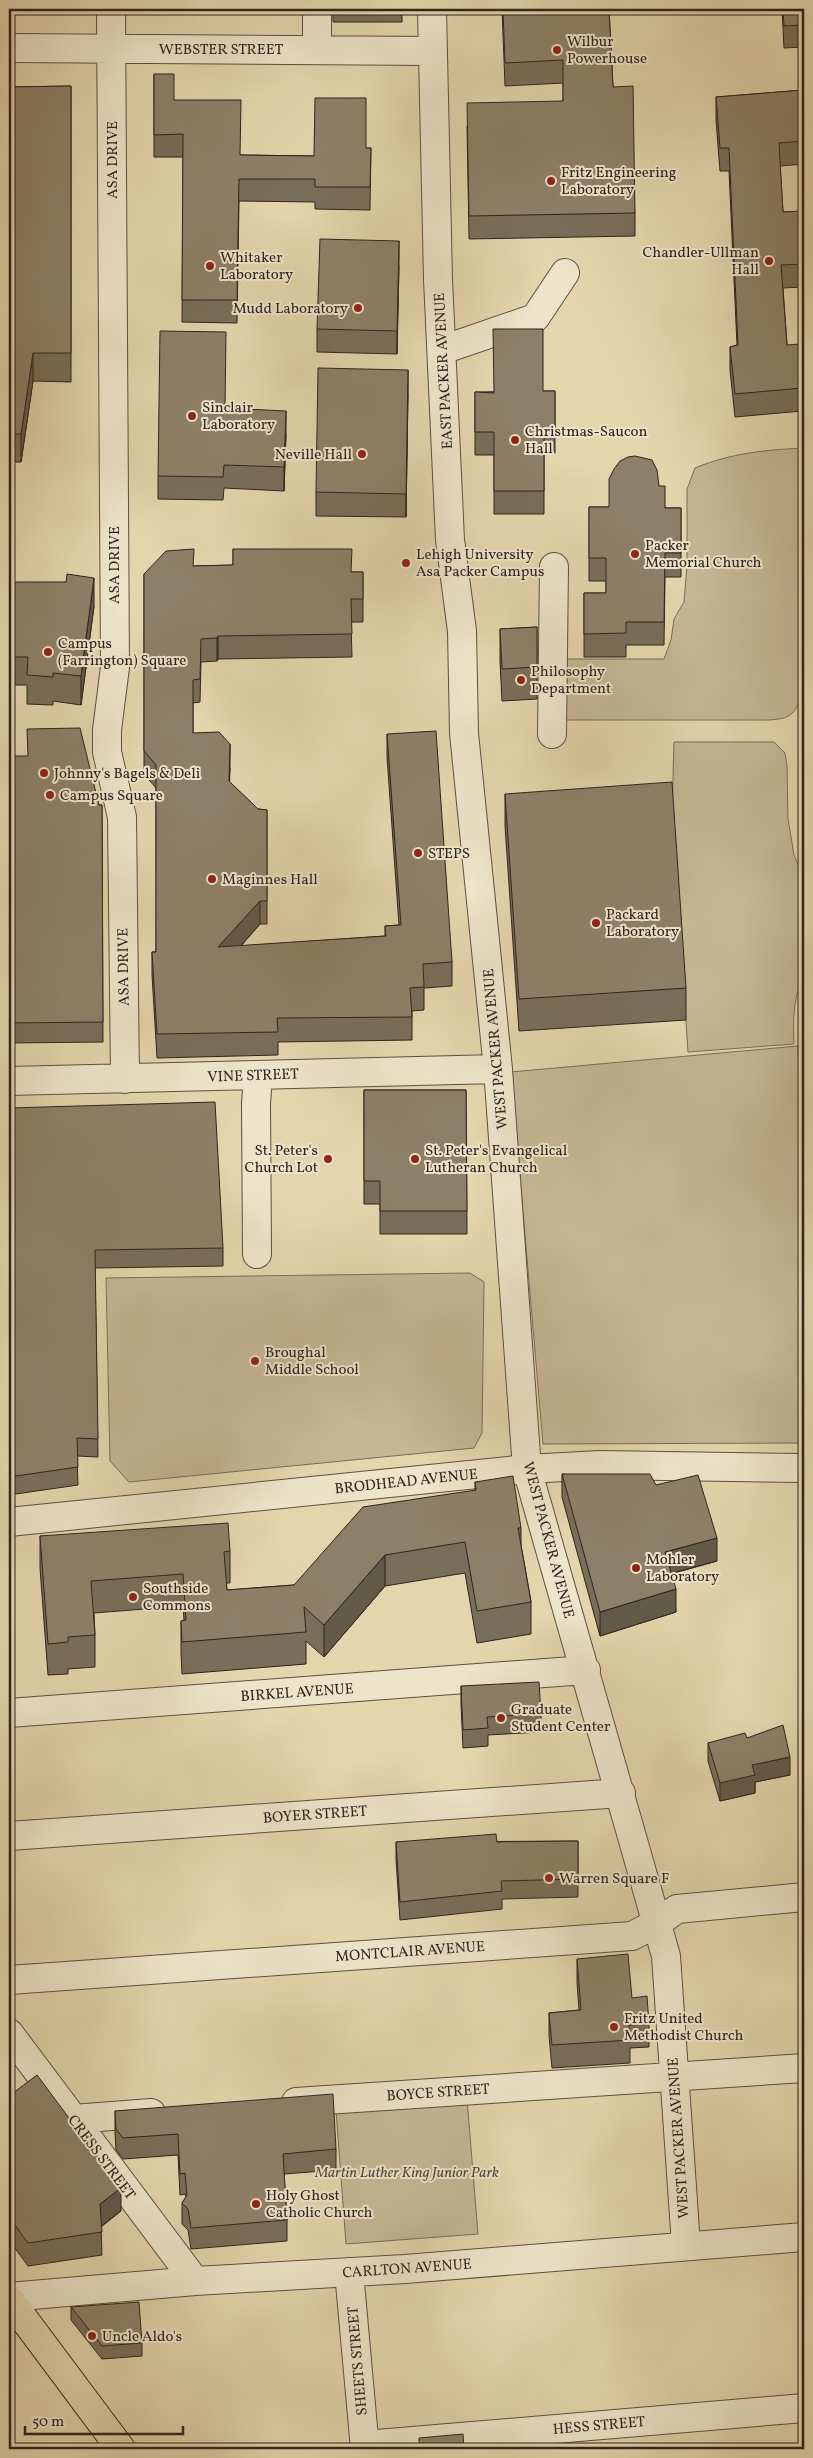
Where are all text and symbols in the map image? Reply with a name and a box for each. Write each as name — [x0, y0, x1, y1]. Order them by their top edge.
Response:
place label: Wilbur Powerhouse — [567, 32, 647, 70]
street label: WEBSTER STREET — [159, 40, 284, 61]
marker: Wilbur Powerhouse — [551, 44, 563, 56]
street label: ASA DRIVE — [103, 121, 124, 199]
place label: Fritz Engineering Laboratory — [561, 163, 677, 201]
marker: Fritz Engineering Laboratory — [545, 175, 557, 187]
place label: Chandler-Ullman Hall — [642, 243, 759, 281]
place label: Whitaker Laboratory — [220, 248, 293, 286]
marker: Chandler-Ullman Hall — [763, 255, 775, 267]
marker: Whitaker Laboratory — [204, 260, 216, 272]
street label: EAST PACKER AVENUE — [430, 292, 459, 450]
place label: Mudd Laboratory — [233, 299, 348, 320]
marker: Mudd Laboratory — [352, 302, 364, 314]
place label: Sinclair Laboratory — [202, 398, 275, 436]
marker: Sinclair Laboratory — [186, 410, 198, 422]
place label: Christmas-Saucon Hall — [525, 422, 648, 460]
marker: Christmas-Saucon Hall — [509, 434, 521, 446]
place label: Neville Hall — [275, 445, 352, 466]
marker: Neville Hall — [356, 448, 368, 460]
street label: ASA DRIVE — [105, 526, 126, 604]
place label: Packer Memorial Church — [645, 536, 762, 574]
place label: Lehigh University Asa Packer Campus — [416, 545, 544, 583]
marker: Packer Memorial Church — [629, 548, 641, 560]
marker: Lehigh University Asa Packer Campus — [400, 557, 412, 569]
place label: Campus (Farrington) Square — [58, 634, 186, 672]
marker: Campus (Farrington) Square — [42, 646, 54, 658]
place label: Philosophy Department — [531, 662, 611, 700]
marker: Philosophy Department — [515, 674, 527, 686]
place label: Johnny's Bagels & Deli — [54, 764, 200, 785]
marker: Johnny's Bagels & Deli — [38, 767, 50, 779]
place label: Campus Square — [60, 786, 163, 807]
marker: Campus Square — [44, 789, 56, 801]
place label: STEPS — [428, 844, 470, 865]
marker: STEPS — [412, 847, 424, 859]
place label: Maginnes Hall — [222, 870, 318, 891]
marker: Maginnes Hall — [206, 873, 218, 885]
place label: Packard Laboratory — [606, 905, 679, 943]
marker: Packard Laboratory — [590, 917, 602, 929]
street label: ASA DRIVE — [113, 928, 136, 1006]
street label: WEST PACKER AVENUE — [479, 968, 514, 1130]
street label: VINE STREET — [207, 1064, 299, 1089]
place label: St. Peter's Church Lot — [245, 1141, 318, 1179]
place label: St. Peter's Evangelical Lutheran Church — [425, 1141, 567, 1179]
marker: St. Peter's Church Lot — [322, 1153, 334, 1165]
marker: St. Peter's Evangelical Lutheran Church — [409, 1153, 421, 1165]
place label: Broughal Middle School — [265, 1343, 359, 1381]
marker: Broughal Middle School — [249, 1355, 261, 1367]
street label: WEST PACKER AVENUE — [517, 1460, 579, 1621]
street label: BRODHEAD AVENUE — [333, 1465, 479, 1500]
place label: Mohler Laboratory — [646, 1550, 719, 1588]
marker: Mohler Laboratory — [630, 1562, 642, 1574]
place label: Southside Commons — [143, 1579, 211, 1617]
marker: Southside Commons — [127, 1591, 139, 1603]
street label: BIRKEL AVENUE — [240, 1679, 354, 1708]
place label: Graduate Student Center — [511, 1700, 610, 1738]
marker: Graduate Student Center — [495, 1712, 507, 1724]
street label: BOYER STREET — [262, 1801, 368, 1830]
place label: Warren Square F — [559, 1869, 669, 1890]
marker: Warren Square F — [543, 1872, 555, 1884]
street label: MONTCLAIR AVENUE — [335, 1937, 486, 1968]
place label: Fritz United Methodist Church — [624, 2009, 743, 2047]
marker: Fritz United Methodist Church — [608, 2021, 620, 2033]
street label: WEST PACKER AVENUE — [663, 2057, 696, 2219]
street label: BOYCE STREET — [386, 2079, 491, 2108]
street label: CRESS STREET — [62, 2111, 140, 2205]
park label: Martin Luther King Junior Park — [314, 2163, 499, 2184]
place label: Holy Ghost Catholic Church — [266, 2186, 373, 2224]
marker: Holy Ghost Catholic Church — [250, 2198, 262, 2210]
street label: CARLTON AVENUE — [342, 2254, 473, 2284]
street label: SHEETS STREET — [343, 2305, 374, 2416]
place label: Uncle Aldo's — [102, 2327, 182, 2348]
marker: Uncle Aldo's — [86, 2330, 98, 2342]
scale bar — [25, 2403, 182, 2435]
text: 50 m — [32, 2412, 64, 2433]
street label: HESS STREET — [552, 2412, 646, 2441]

